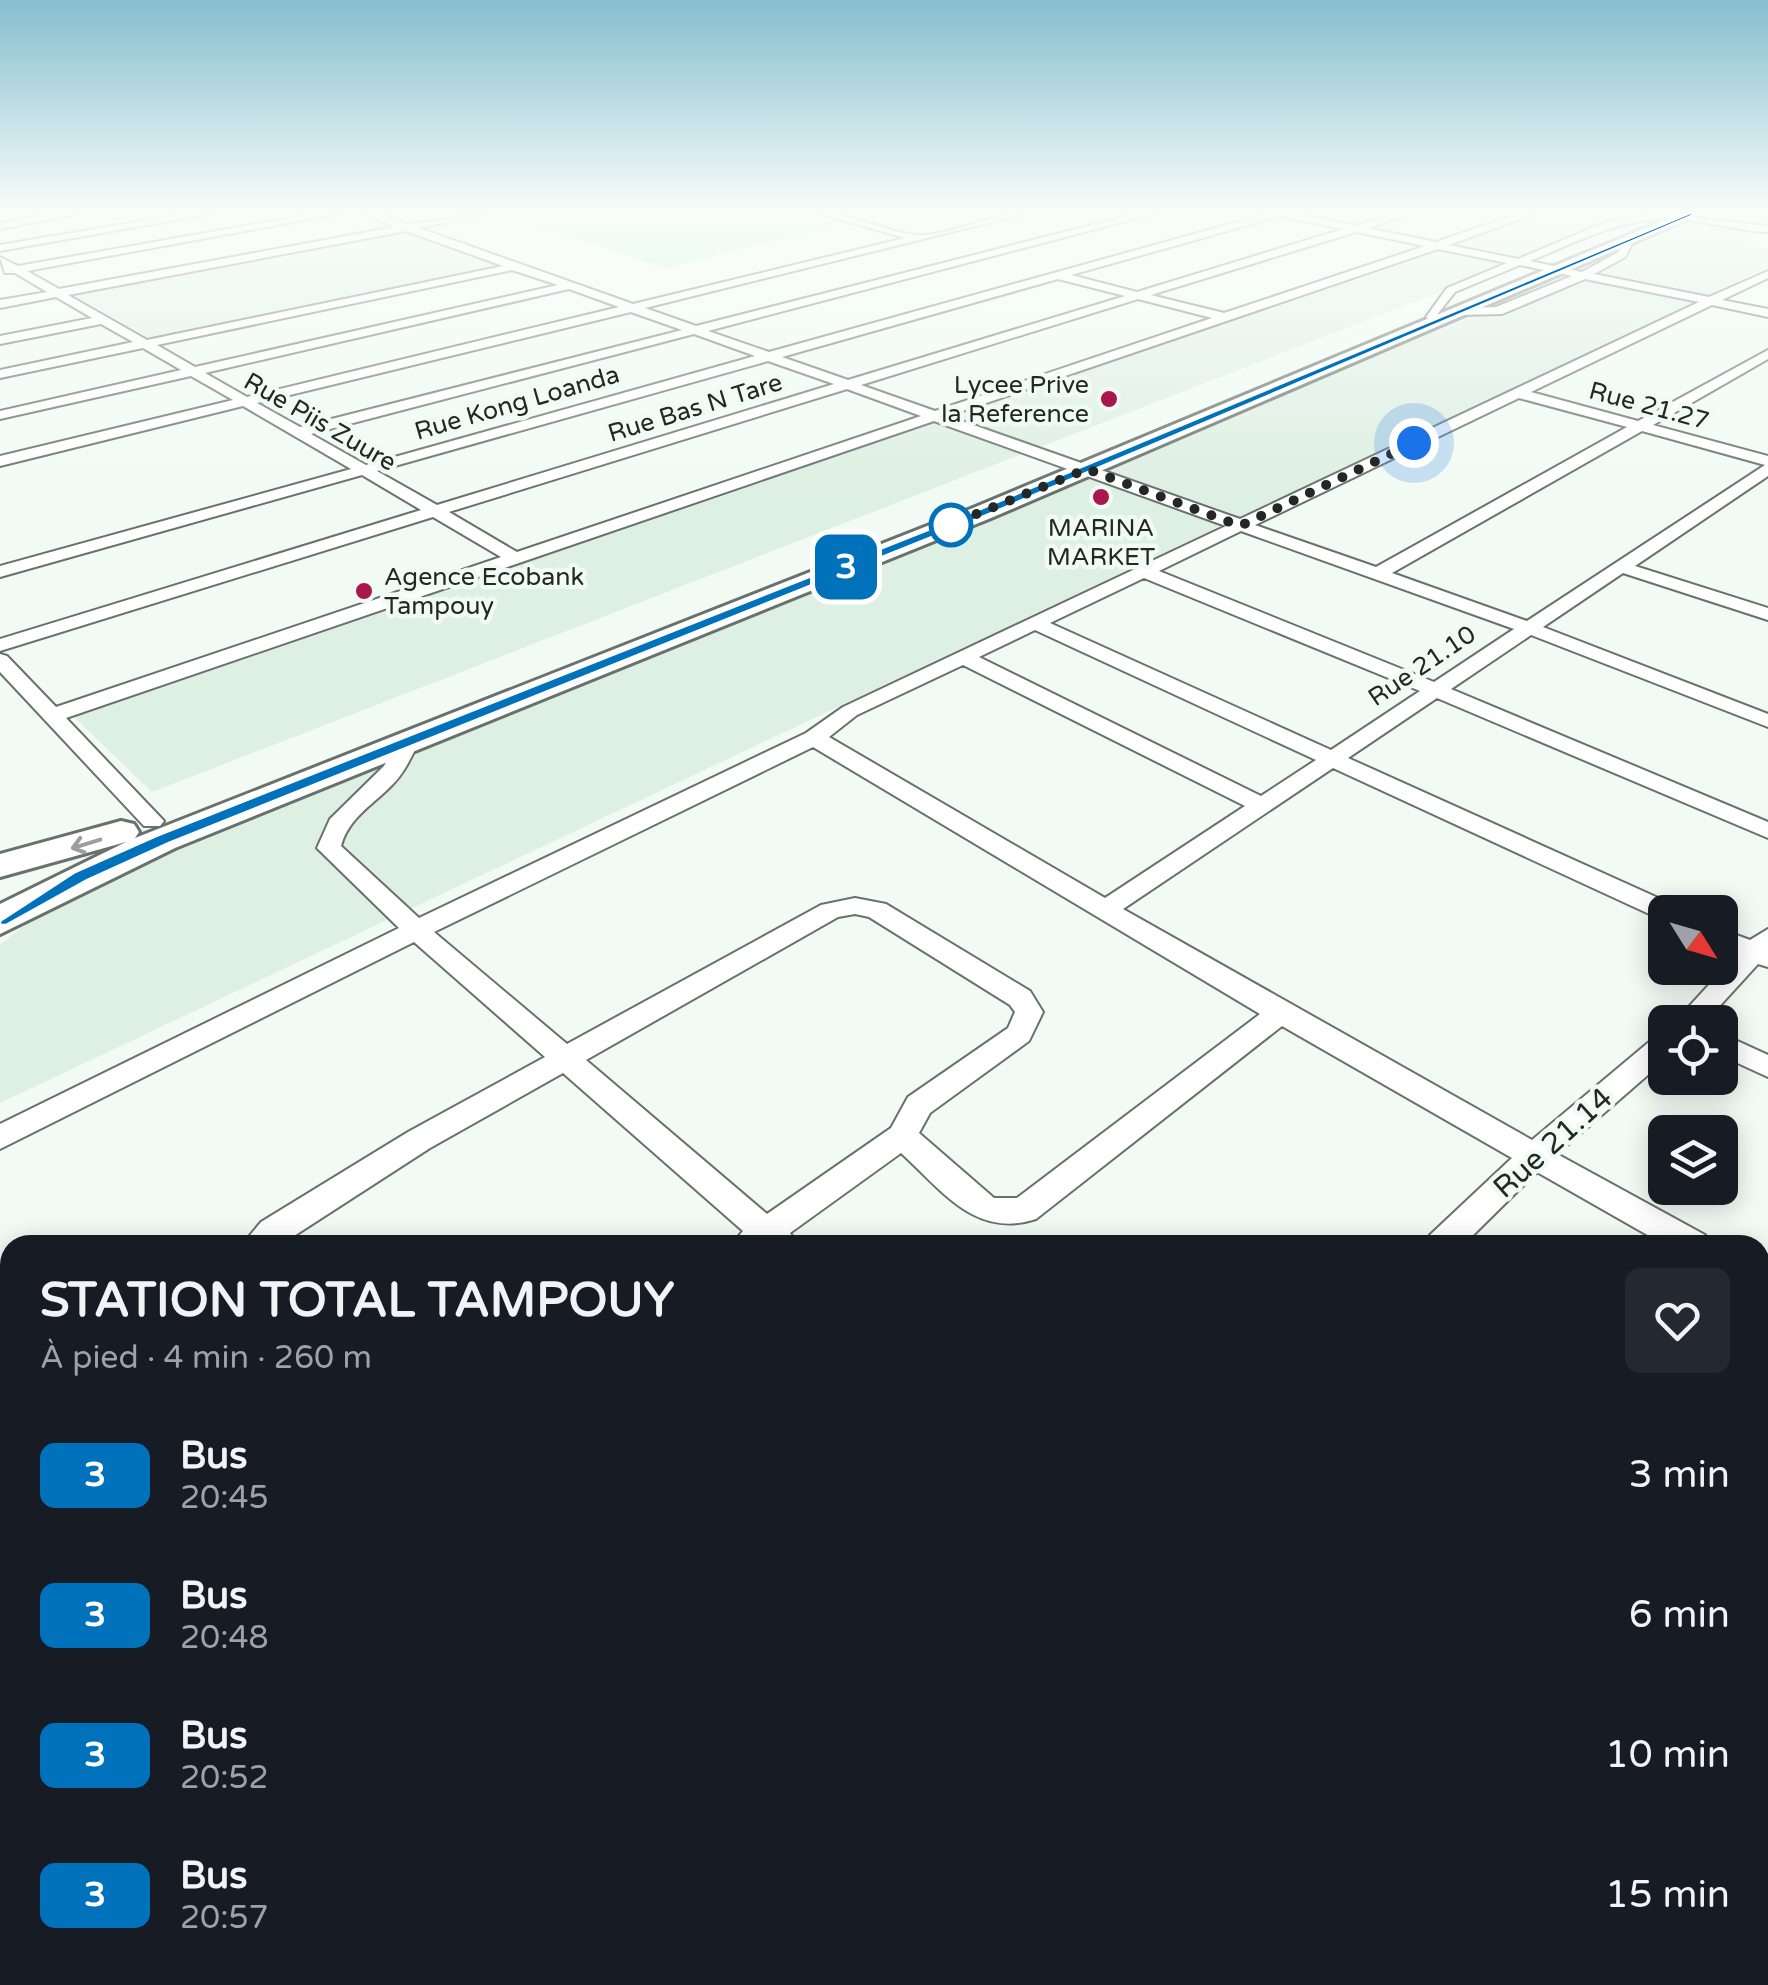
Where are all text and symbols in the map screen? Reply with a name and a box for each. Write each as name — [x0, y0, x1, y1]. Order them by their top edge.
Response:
street label: Rue Kong Loanda — [411, 359, 623, 447]
street label: Rue Piis Zuure — [238, 366, 402, 478]
street label: Rue Bas N Tare — [604, 367, 786, 449]
place label: Lycee Prive la Reference — [941, 370, 1089, 429]
street label: Rue 21.27 — [1586, 376, 1712, 436]
marker: Lycee Prive la Reference — [1098, 388, 1120, 410]
your location — [1389, 418, 1439, 468]
marker: MARINA MARKET — [1090, 486, 1112, 508]
unlabelled marker — [930, 504, 972, 546]
place label: MARINA MARKET — [1047, 513, 1155, 572]
line badge: 3 — [814, 534, 878, 600]
text: 3 — [835, 546, 857, 588]
place label: Agence Ecobank Tampouy — [384, 562, 584, 621]
marker: Agence Ecobank Tampouy — [353, 580, 375, 602]
street label: Rue 21.10 — [1363, 619, 1481, 713]
one-way arrow — [70, 836, 102, 854]
north arrow — [1648, 895, 1738, 985]
map controls — [1648, 895, 1738, 1205]
button: locate — [1648, 1005, 1738, 1095]
street label: Rue 21.14 — [1486, 1080, 1620, 1206]
button: layers — [1648, 1115, 1738, 1205]
button: heart — [1625, 1268, 1730, 1373]
text: STATION TOTAL TAMPOUY — [40, 1272, 674, 1330]
text: À pied · 4 min · 260 m — [40, 1339, 372, 1377]
text: Bus — [180, 1433, 247, 1479]
text: 3 min — [1629, 1452, 1730, 1498]
text: 3 — [84, 1454, 106, 1496]
text: 20:45 — [180, 1479, 269, 1517]
text: Bus — [180, 1573, 247, 1619]
text: 6 min — [1629, 1592, 1730, 1638]
text: 3 — [84, 1594, 106, 1636]
text: 20:48 — [180, 1619, 269, 1657]
text: Bus — [180, 1713, 247, 1759]
text: 10 min — [1605, 1732, 1730, 1778]
text: 3 — [84, 1734, 106, 1776]
text: 20:52 — [180, 1759, 269, 1797]
text: Bus — [180, 1853, 247, 1899]
text: 15 min — [1605, 1872, 1730, 1918]
text: 3 — [84, 1874, 106, 1916]
text: 20:57 — [180, 1899, 269, 1937]

